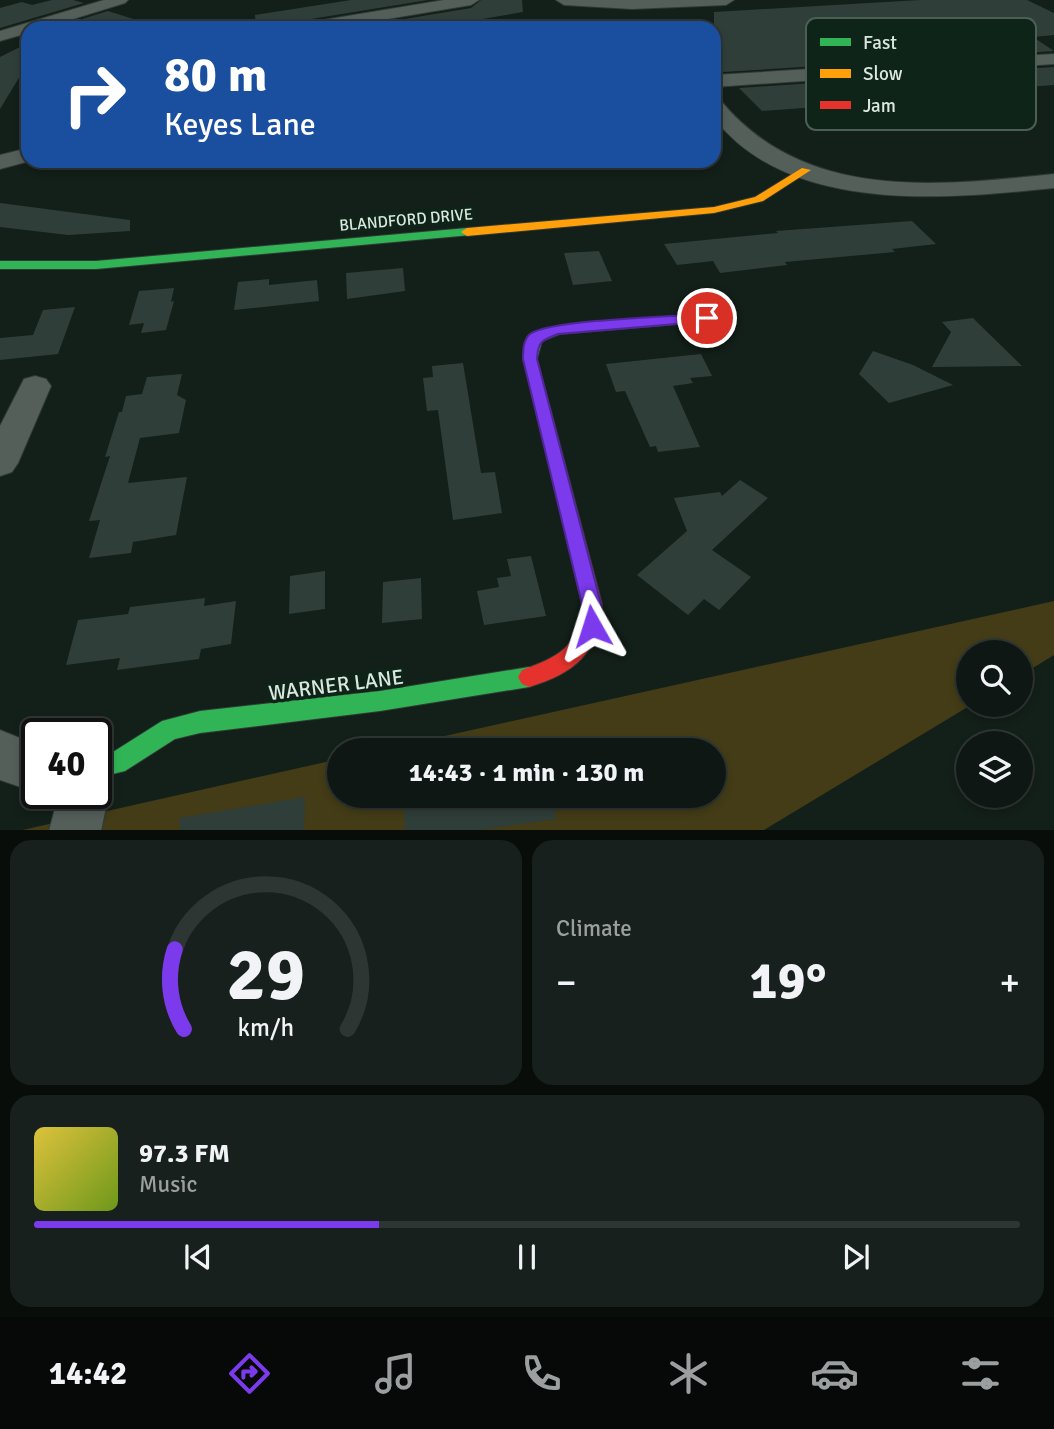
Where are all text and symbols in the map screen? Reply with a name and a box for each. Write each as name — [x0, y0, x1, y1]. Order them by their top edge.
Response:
legend — [806, 18, 1036, 130]
text: Fast — [863, 31, 897, 55]
text: 80 m — [164, 45, 267, 105]
icon: right — [49, 49, 140, 140]
text: Slow — [863, 62, 903, 86]
text: Jam — [863, 94, 896, 118]
text: Keyes Lane — [164, 105, 316, 144]
street label: BLANDFORD DRIVE — [338, 204, 474, 236]
pin — [677, 288, 737, 348]
icon: arrive — [688, 299, 726, 337]
position arrow — [555, 589, 629, 663]
map controls — [956, 640, 1033, 808]
button: search — [956, 640, 1033, 717]
street label: WARNER LANE — [267, 664, 405, 706]
speed limit sign: 40 — [21, 718, 112, 809]
button: layers — [956, 731, 1033, 808]
text: 14:43 · 1 min · 130 m — [409, 757, 644, 789]
text: Climate — [556, 914, 632, 943]
text: 29 — [227, 931, 305, 1020]
text: 19° — [750, 949, 826, 1013]
text: − — [556, 959, 577, 1006]
text: + — [999, 959, 1020, 1006]
text: km/h — [238, 1011, 294, 1042]
text: 97.3 FM — [139, 1138, 230, 1170]
text: Music — [139, 1170, 197, 1199]
icon: previous — [179, 1238, 217, 1276]
icon: pause — [508, 1238, 546, 1276]
icon: next — [837, 1238, 875, 1276]
icon: directions — [225, 1349, 274, 1398]
icon: music — [371, 1349, 420, 1398]
icon: phone — [517, 1349, 566, 1398]
icon: climate — [664, 1349, 713, 1398]
icon: car — [810, 1349, 859, 1398]
icon: filters — [956, 1349, 1005, 1398]
text: 14:42 — [49, 1354, 127, 1393]

